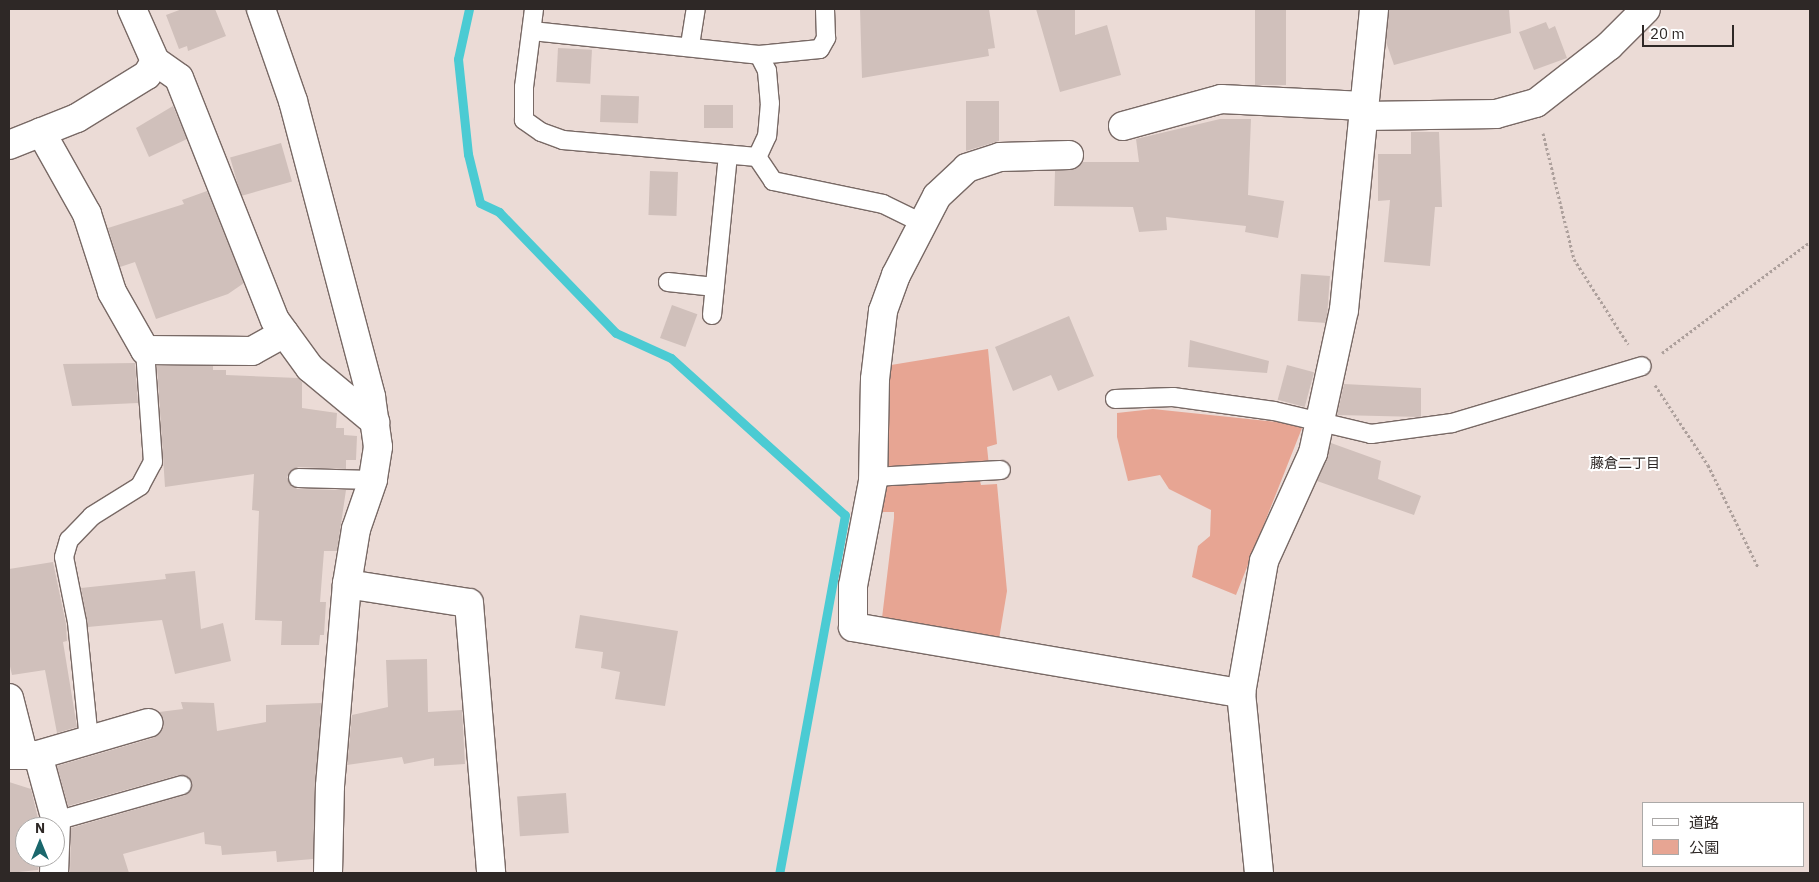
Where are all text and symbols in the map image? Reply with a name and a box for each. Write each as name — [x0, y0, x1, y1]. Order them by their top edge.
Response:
scale bar — [1644, 15, 1736, 47]
text: 20 m — [1650, 24, 1685, 43]
district label: 藤倉二丁目 — [1590, 455, 1660, 471]
legend — [1642, 802, 1804, 867]
text: 道路 — [1689, 813, 1719, 832]
north arrow — [15, 817, 65, 867]
text: N — [35, 819, 45, 837]
text: 公園 — [1689, 838, 1719, 857]

